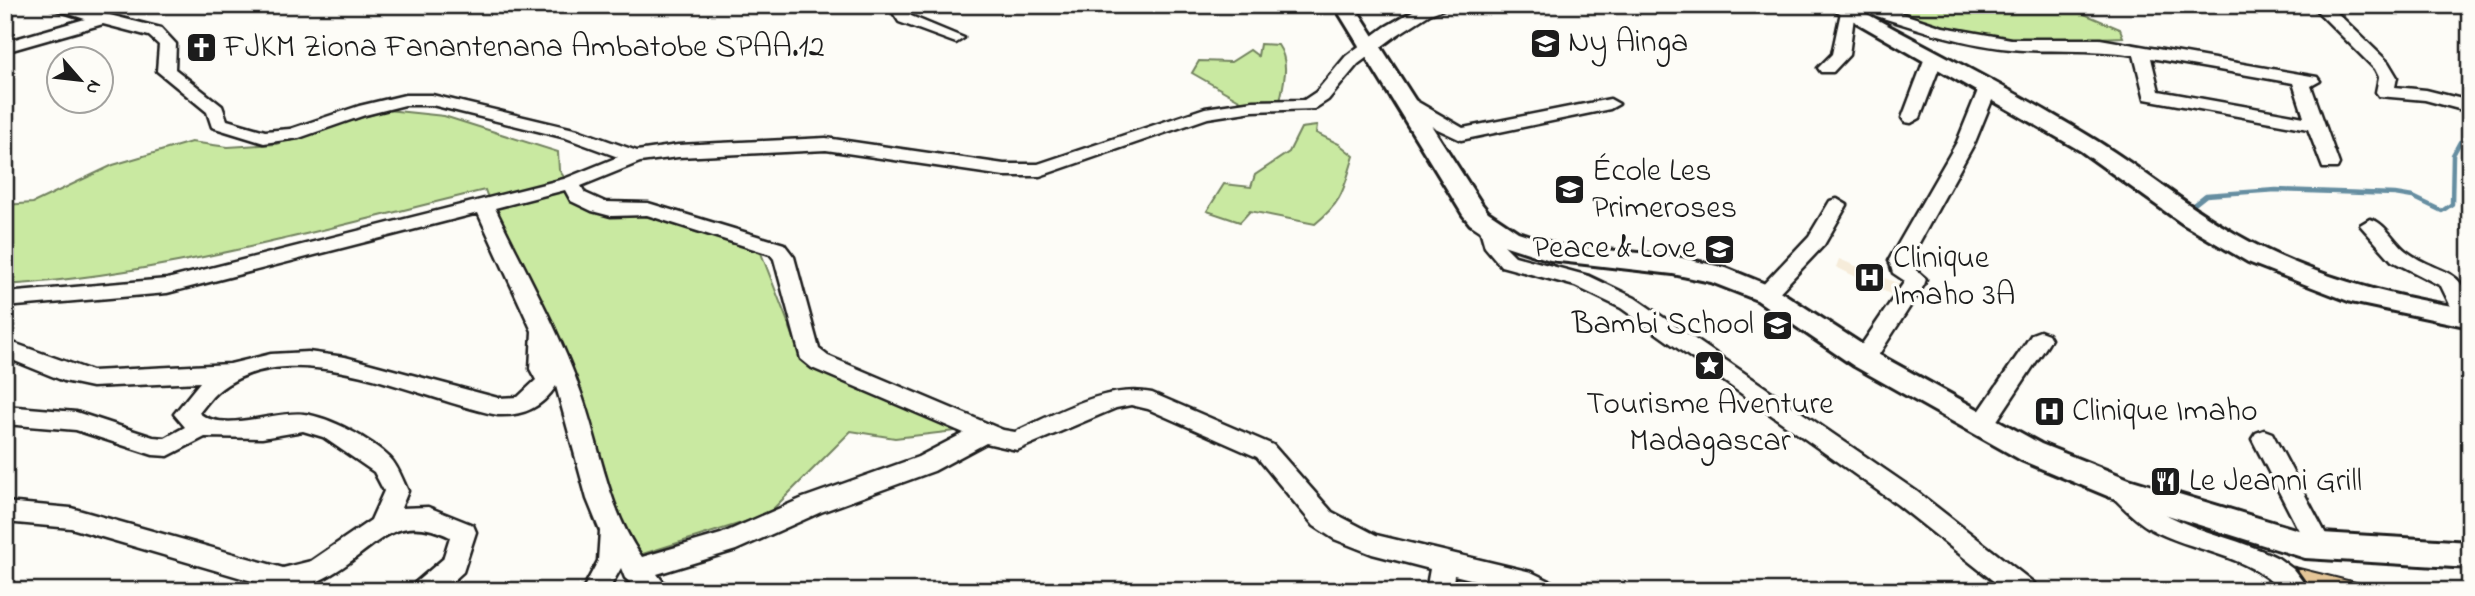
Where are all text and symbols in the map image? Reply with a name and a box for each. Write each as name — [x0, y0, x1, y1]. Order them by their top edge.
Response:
place label: Ny Ainga — [1568, 20, 1688, 67]
place label: FJKM Ziona Fanantenana Ambatobe SPAA.12 — [223, 25, 825, 72]
school or university icon: Ny Ainga — [1528, 26, 1562, 60]
church icon: FJKM Ziona Fanantenana Ambatobe SPAA.12 — [184, 31, 218, 65]
north arrow — [46, 46, 116, 116]
text: N — [78, 75, 108, 99]
place label: École Les Primeroses — [1592, 149, 1737, 233]
school or university icon: École Les Primeroses — [1552, 173, 1586, 207]
place label: Peace & Love — [1532, 226, 1697, 273]
school or university icon: Peace & Love — [1702, 232, 1736, 266]
place label: Clinique Imaho 3A — [1893, 236, 2015, 320]
hospital icon: Clinique Imaho 3A — [1853, 260, 1887, 294]
place label: Bambi School — [1571, 302, 1754, 349]
school or university icon: Bambi School — [1760, 308, 1794, 342]
place icon: Tourisme Aventure Madagascar — [1693, 349, 1727, 383]
place label: Tourisme Aventure Madagascar — [1586, 382, 1834, 466]
place label: Clinique Imaho — [2072, 389, 2258, 436]
hospital icon: Clinique Imaho — [2032, 395, 2066, 429]
place label: Le Jeanni Grill — [2189, 459, 2362, 506]
restaurant icon: Le Jeanni Grill — [2149, 465, 2183, 499]

